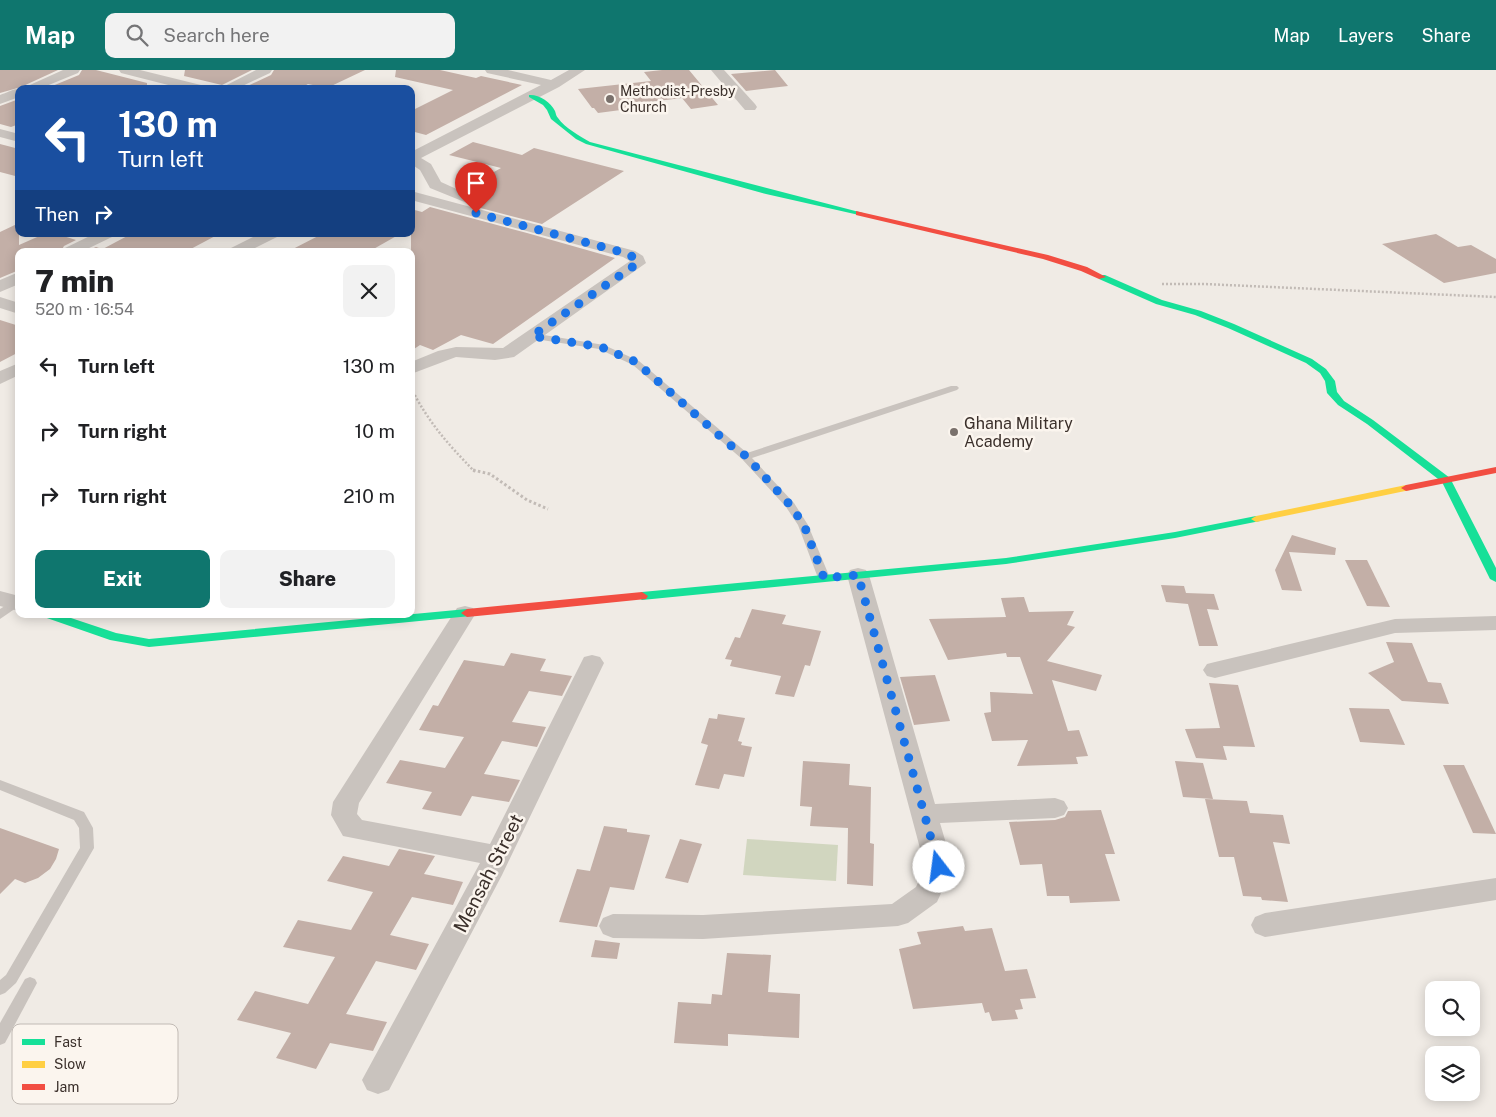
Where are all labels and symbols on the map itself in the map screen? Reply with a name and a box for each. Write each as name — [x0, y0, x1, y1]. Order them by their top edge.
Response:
place label: Methodist-Presby Church — [620, 83, 736, 115]
marker: Methodist-Presby Church — [604, 93, 616, 105]
pin — [455, 162, 497, 213]
place label: Ghana Military Academy — [964, 414, 1073, 451]
marker: Ghana Military Academy — [948, 426, 960, 438]
street label: Mensah Street — [449, 810, 527, 936]
position arrow — [912, 840, 964, 892]
legend — [12, 1024, 178, 1104]
text: Fast — [54, 1034, 82, 1050]
text: Slow — [54, 1056, 86, 1072]
text: Jam — [54, 1079, 79, 1095]

